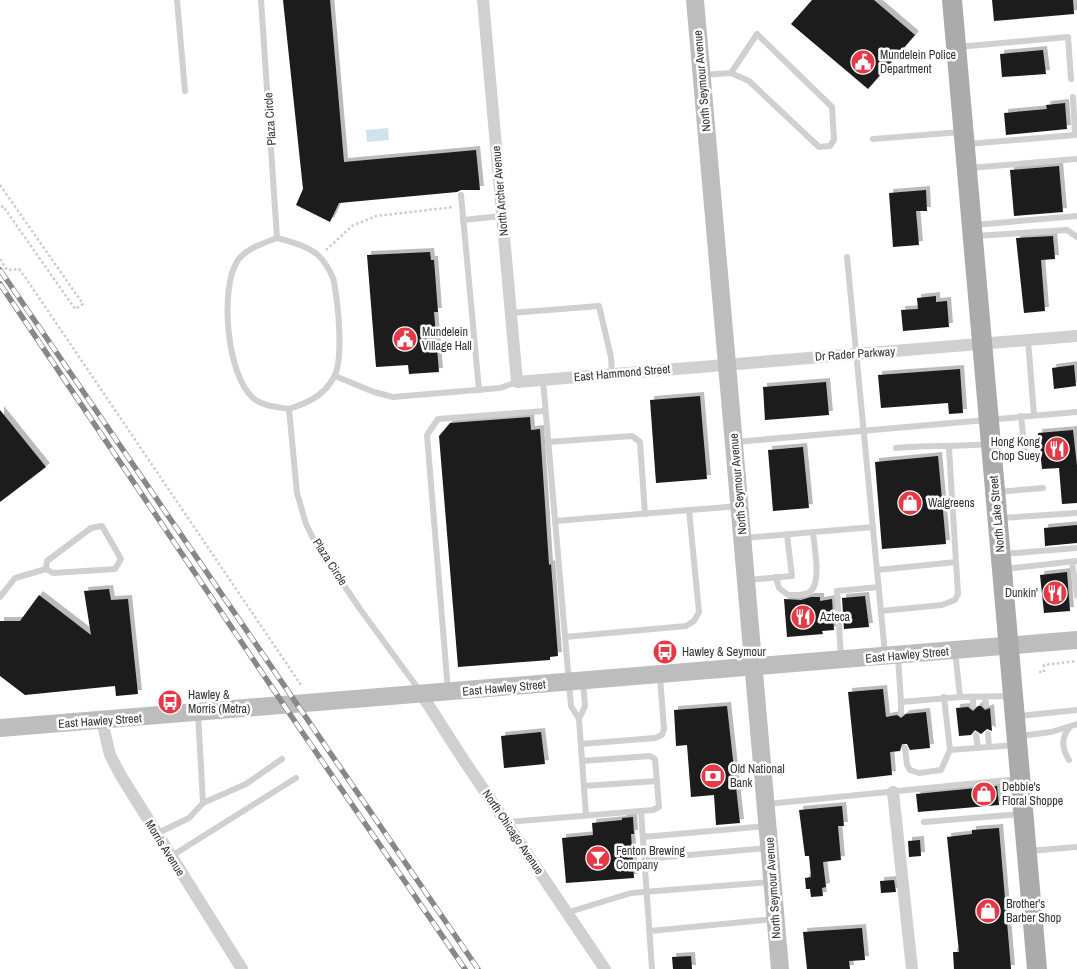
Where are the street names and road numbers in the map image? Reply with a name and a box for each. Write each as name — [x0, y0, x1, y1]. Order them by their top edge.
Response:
street label: North Seymour Avenue — [690, 30, 714, 132]
street label: Plaza Circle — [260, 92, 280, 146]
street label: North Archer Avenue — [488, 145, 512, 237]
street label: Dr Rader Parkway — [814, 343, 896, 365]
street label: East Hammond Street — [573, 361, 671, 385]
street label: North Seymour Avenue — [726, 433, 750, 535]
street label: North Lake Street — [986, 475, 1008, 553]
street label: Plaza Circle — [309, 535, 351, 589]
street label: East Hawley Street — [865, 643, 950, 667]
street label: East Hawley Street — [462, 676, 547, 700]
street label: East Hawley Street — [58, 710, 143, 732]
street label: North Chicago Avenue — [479, 787, 547, 877]
street label: Morris Avenue — [141, 817, 189, 879]
street label: North Seymour Avenue — [761, 837, 785, 939]

